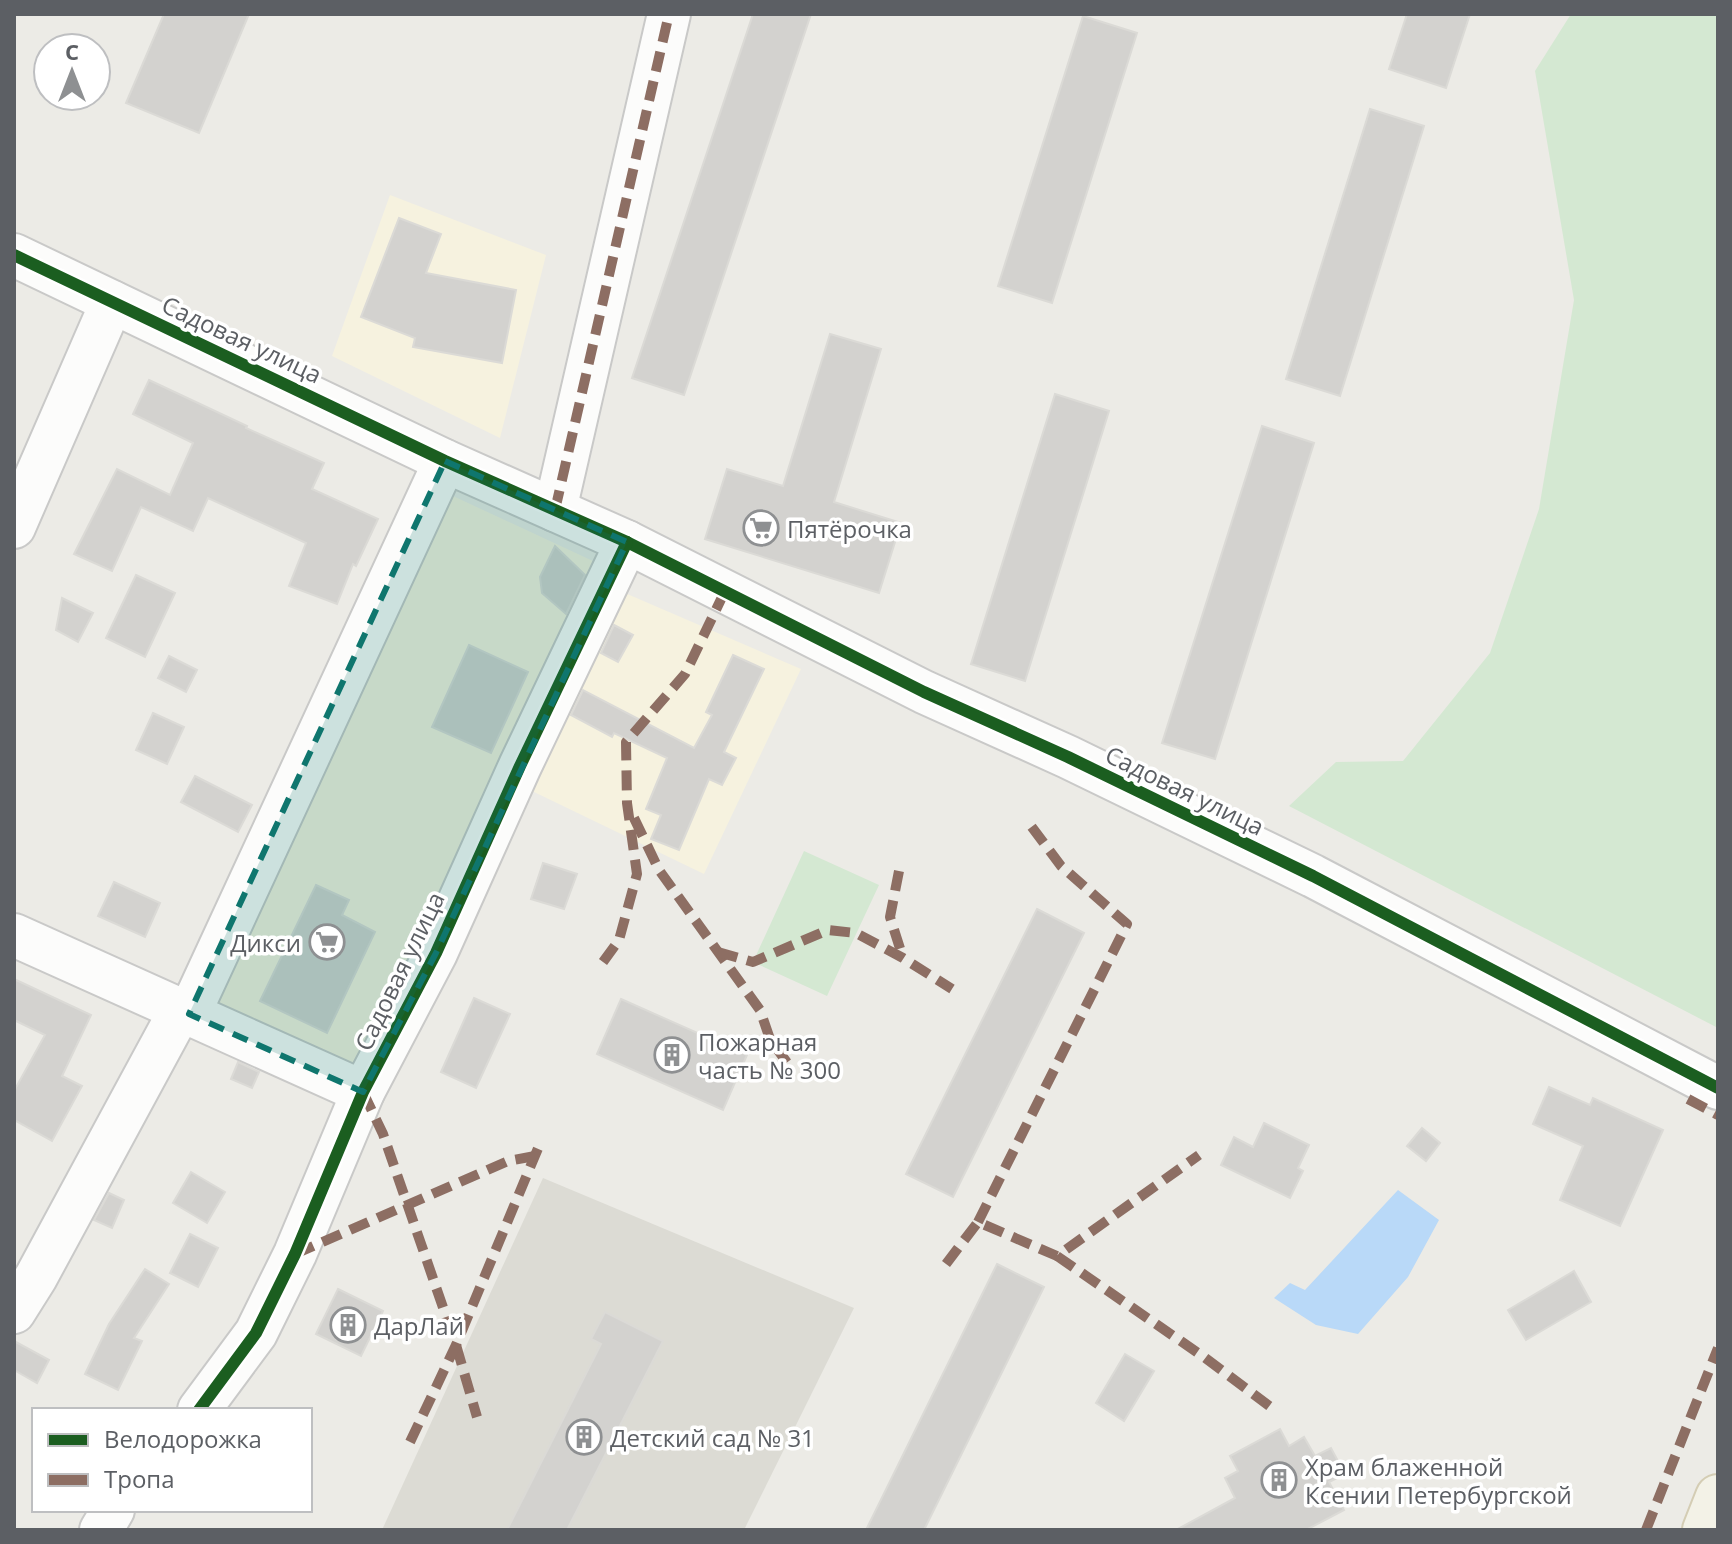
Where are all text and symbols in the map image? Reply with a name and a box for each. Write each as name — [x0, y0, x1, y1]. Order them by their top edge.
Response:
north arrow — [32, 32, 112, 112]
text: С — [65, 36, 79, 66]
street label: Садовая улица — [157, 288, 327, 390]
supermarket icon: Пятёрочка — [742, 509, 780, 547]
place label: Пятёрочка — [787, 512, 912, 545]
street label: Садовая улица — [1100, 737, 1270, 843]
street label: Садовая улица — [346, 886, 452, 1056]
supermarket icon: Дикси — [308, 923, 346, 961]
place label: Дикси — [230, 926, 301, 959]
place label: Пожарная часть № 300 — [698, 1025, 841, 1086]
building icon: Пожарная часть № 300 — [653, 1036, 691, 1074]
building icon: ДарЛай — [329, 1306, 367, 1344]
place label: ДарЛай — [374, 1309, 464, 1342]
legend — [32, 1408, 312, 1512]
building icon: Детский сад № 31 — [565, 1418, 603, 1456]
place label: Детский сад № 31 — [610, 1421, 815, 1454]
text: Велодорожка — [104, 1422, 262, 1455]
place label: Храм блаженной Ксении Петербургской — [1305, 1450, 1572, 1511]
building icon: Храм блаженной Ксении Петербургской — [1260, 1461, 1298, 1499]
text: Тропа — [104, 1462, 175, 1495]

